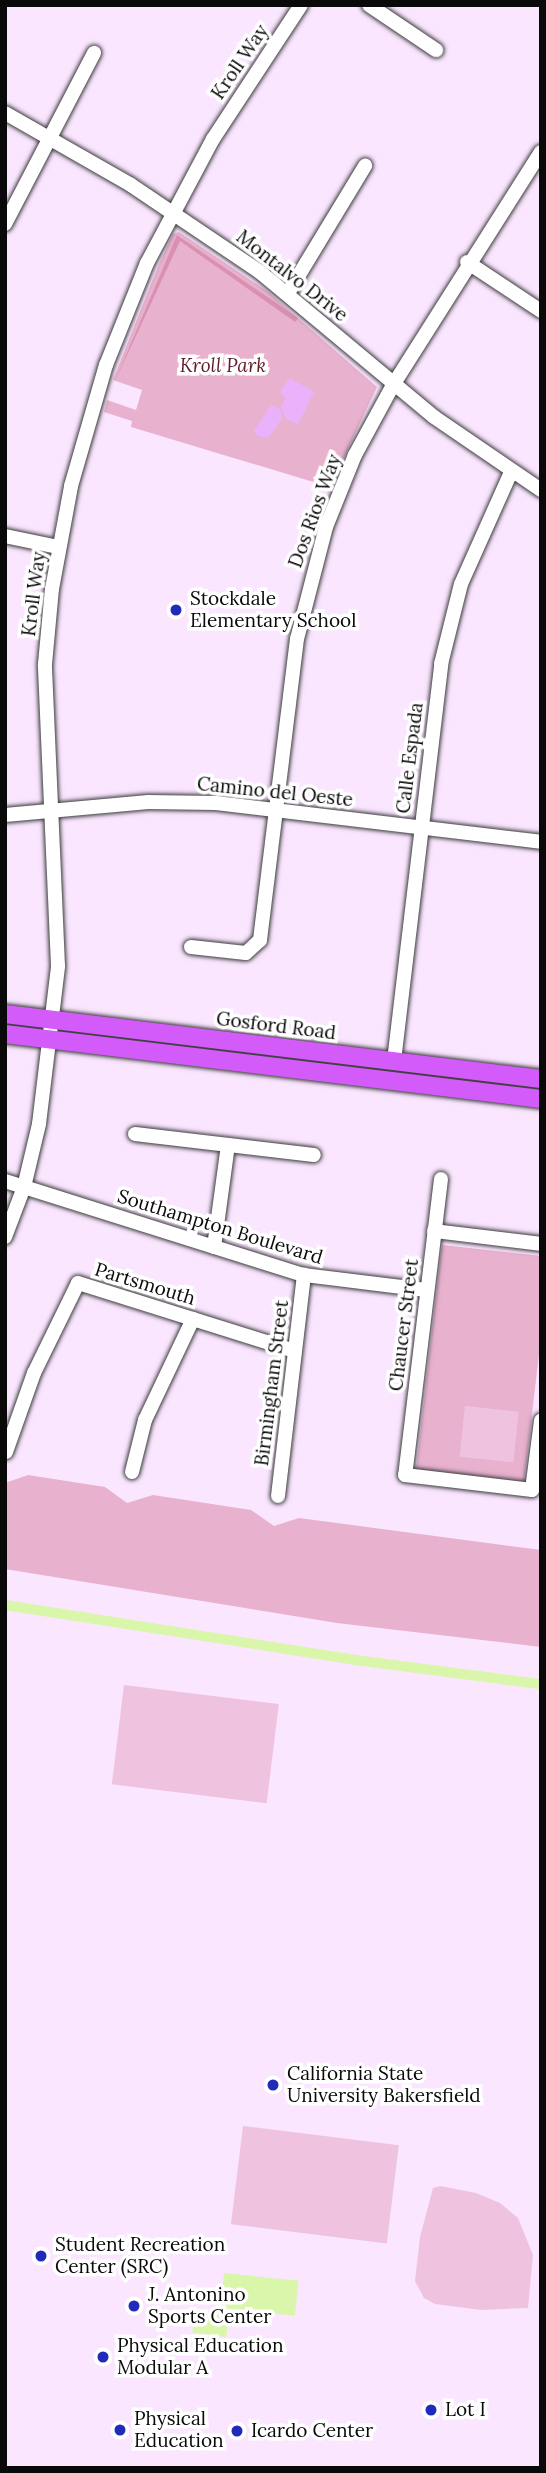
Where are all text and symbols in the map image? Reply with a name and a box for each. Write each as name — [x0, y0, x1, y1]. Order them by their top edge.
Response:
street label: Kroll Way — [207, 20, 273, 104]
street label: Montalvo Drive — [232, 225, 352, 327]
park label: Kroll Park — [180, 355, 266, 377]
street label: Dos Rios Way — [284, 451, 346, 571]
street label: Kroll Way — [17, 550, 51, 638]
place label: Stockdale Elementary School — [190, 588, 356, 632]
marker: Stockdale Elementary School — [168, 602, 184, 618]
street label: Calle Espada — [392, 701, 428, 815]
street label: Camino del Oeste — [196, 772, 354, 812]
street label: Gosford Road — [215, 1007, 337, 1045]
street label: Southampton Boulevard — [115, 1185, 325, 1269]
street label: Partsmouth — [92, 1258, 198, 1310]
street label: Chaucer Street — [385, 1258, 423, 1392]
street label: Birmingham Street — [251, 1299, 293, 1467]
place label: California State University Bakersfield — [287, 2063, 481, 2107]
marker: California State University Bakersfield — [265, 2077, 281, 2093]
place label: Student Recreation Center (SRC) — [55, 2234, 225, 2278]
marker: Student Recreation Center (SRC) — [33, 2248, 49, 2264]
place label: J. Antonino Sports Center — [148, 2284, 271, 2328]
marker: J. Antonino Sports Center — [126, 2298, 142, 2314]
place label: Physical Education Modular A — [117, 2335, 283, 2379]
marker: Physical Education Modular A — [95, 2349, 111, 2365]
place label: Lot I — [445, 2399, 486, 2421]
marker: Lot I — [423, 2402, 439, 2418]
place label: Physical Education — [134, 2408, 224, 2452]
place label: Icardo Center — [251, 2420, 373, 2442]
marker: Physical Education — [112, 2422, 128, 2438]
marker: Icardo Center — [229, 2423, 245, 2439]

